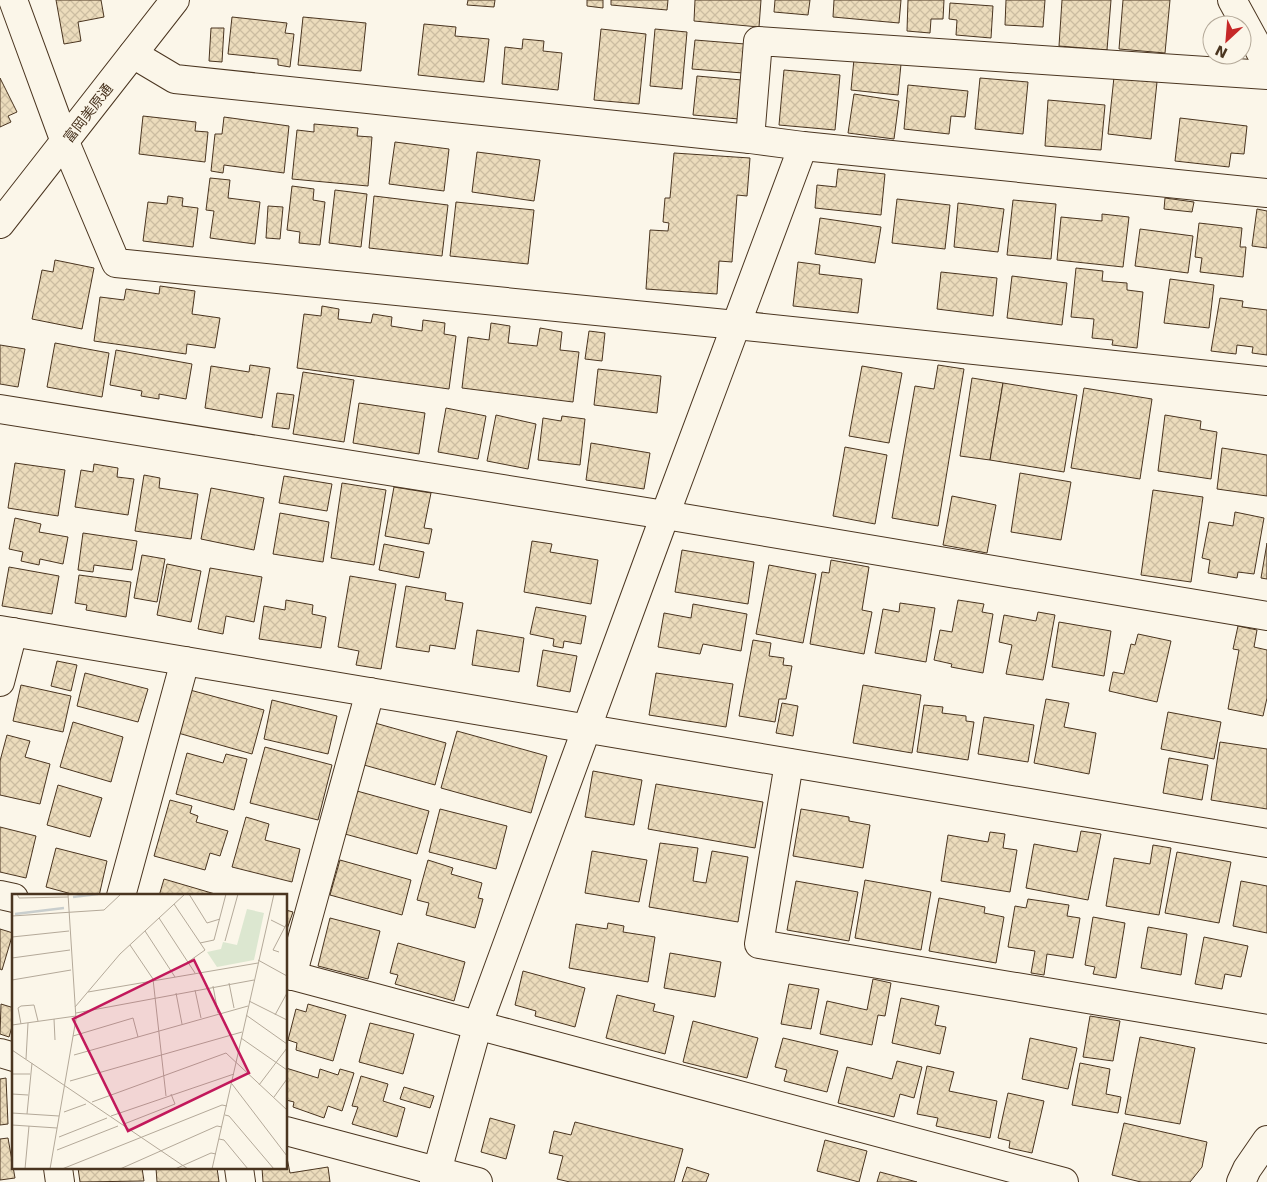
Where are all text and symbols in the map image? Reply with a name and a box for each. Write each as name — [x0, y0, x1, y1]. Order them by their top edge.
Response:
north arrow — [1202, 15, 1252, 65]
text: N — [1213, 42, 1230, 61]
street label: 富岡美原通 — [60, 80, 116, 146]
inset map — [12, 894, 288, 1170]

